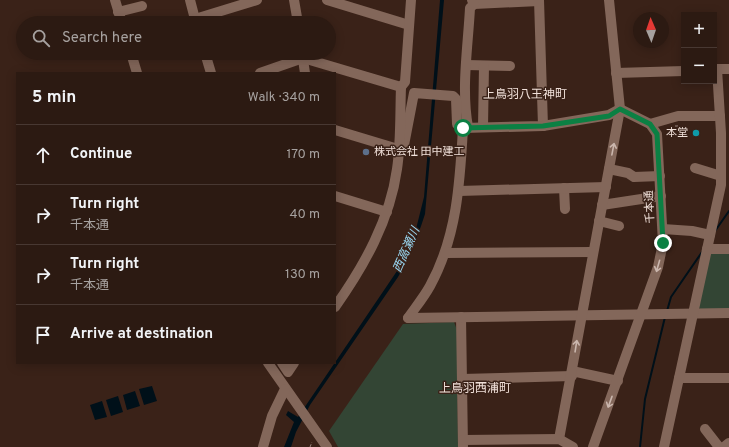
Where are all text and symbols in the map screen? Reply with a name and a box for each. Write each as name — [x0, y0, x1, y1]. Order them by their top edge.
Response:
north arrow — [633, 12, 669, 48]
map controls — [681, 12, 717, 84]
button: + — [681, 12, 717, 48]
search box — [16, 16, 336, 60]
icon: search — [30, 27, 52, 49]
text: Search here — [62, 29, 142, 48]
button: − — [681, 48, 717, 84]
text: 5 min — [32, 87, 76, 109]
district label: 上鳥羽八王神町 — [483, 87, 567, 103]
text: Walk · 340 m — [248, 90, 320, 106]
route start — [454, 119, 472, 137]
place label: 本堂 — [666, 126, 688, 140]
marker: 本堂 — [691, 128, 701, 138]
one-way arrow — [609, 143, 617, 156]
icon: ahead — [32, 144, 54, 166]
text: Continue — [70, 145, 132, 164]
place label: 株式会社 田中建工 — [374, 145, 465, 159]
text: 170 m — [286, 147, 320, 163]
marker: 株式会社 田中建工 — [361, 147, 371, 157]
street label: 千本通 — [642, 190, 658, 224]
text: Turn right — [70, 195, 139, 214]
icon: right — [32, 204, 54, 226]
text: 40 m — [290, 207, 320, 223]
text: 千本通 — [70, 218, 109, 234]
water label: 西高瀬川 — [390, 223, 425, 275]
route end — [654, 234, 672, 252]
text: Turn right — [70, 255, 139, 274]
one-way arrow — [654, 260, 661, 273]
icon: right — [32, 264, 54, 286]
text: 130 m — [285, 267, 320, 283]
text: 千本通 — [70, 278, 109, 294]
icon: arrive — [32, 324, 54, 346]
text: Arrive at destination — [70, 325, 213, 344]
one-way arrow — [572, 340, 580, 353]
district label: 上鳥羽西浦町 — [439, 381, 511, 397]
one-way arrow — [606, 396, 614, 408]

